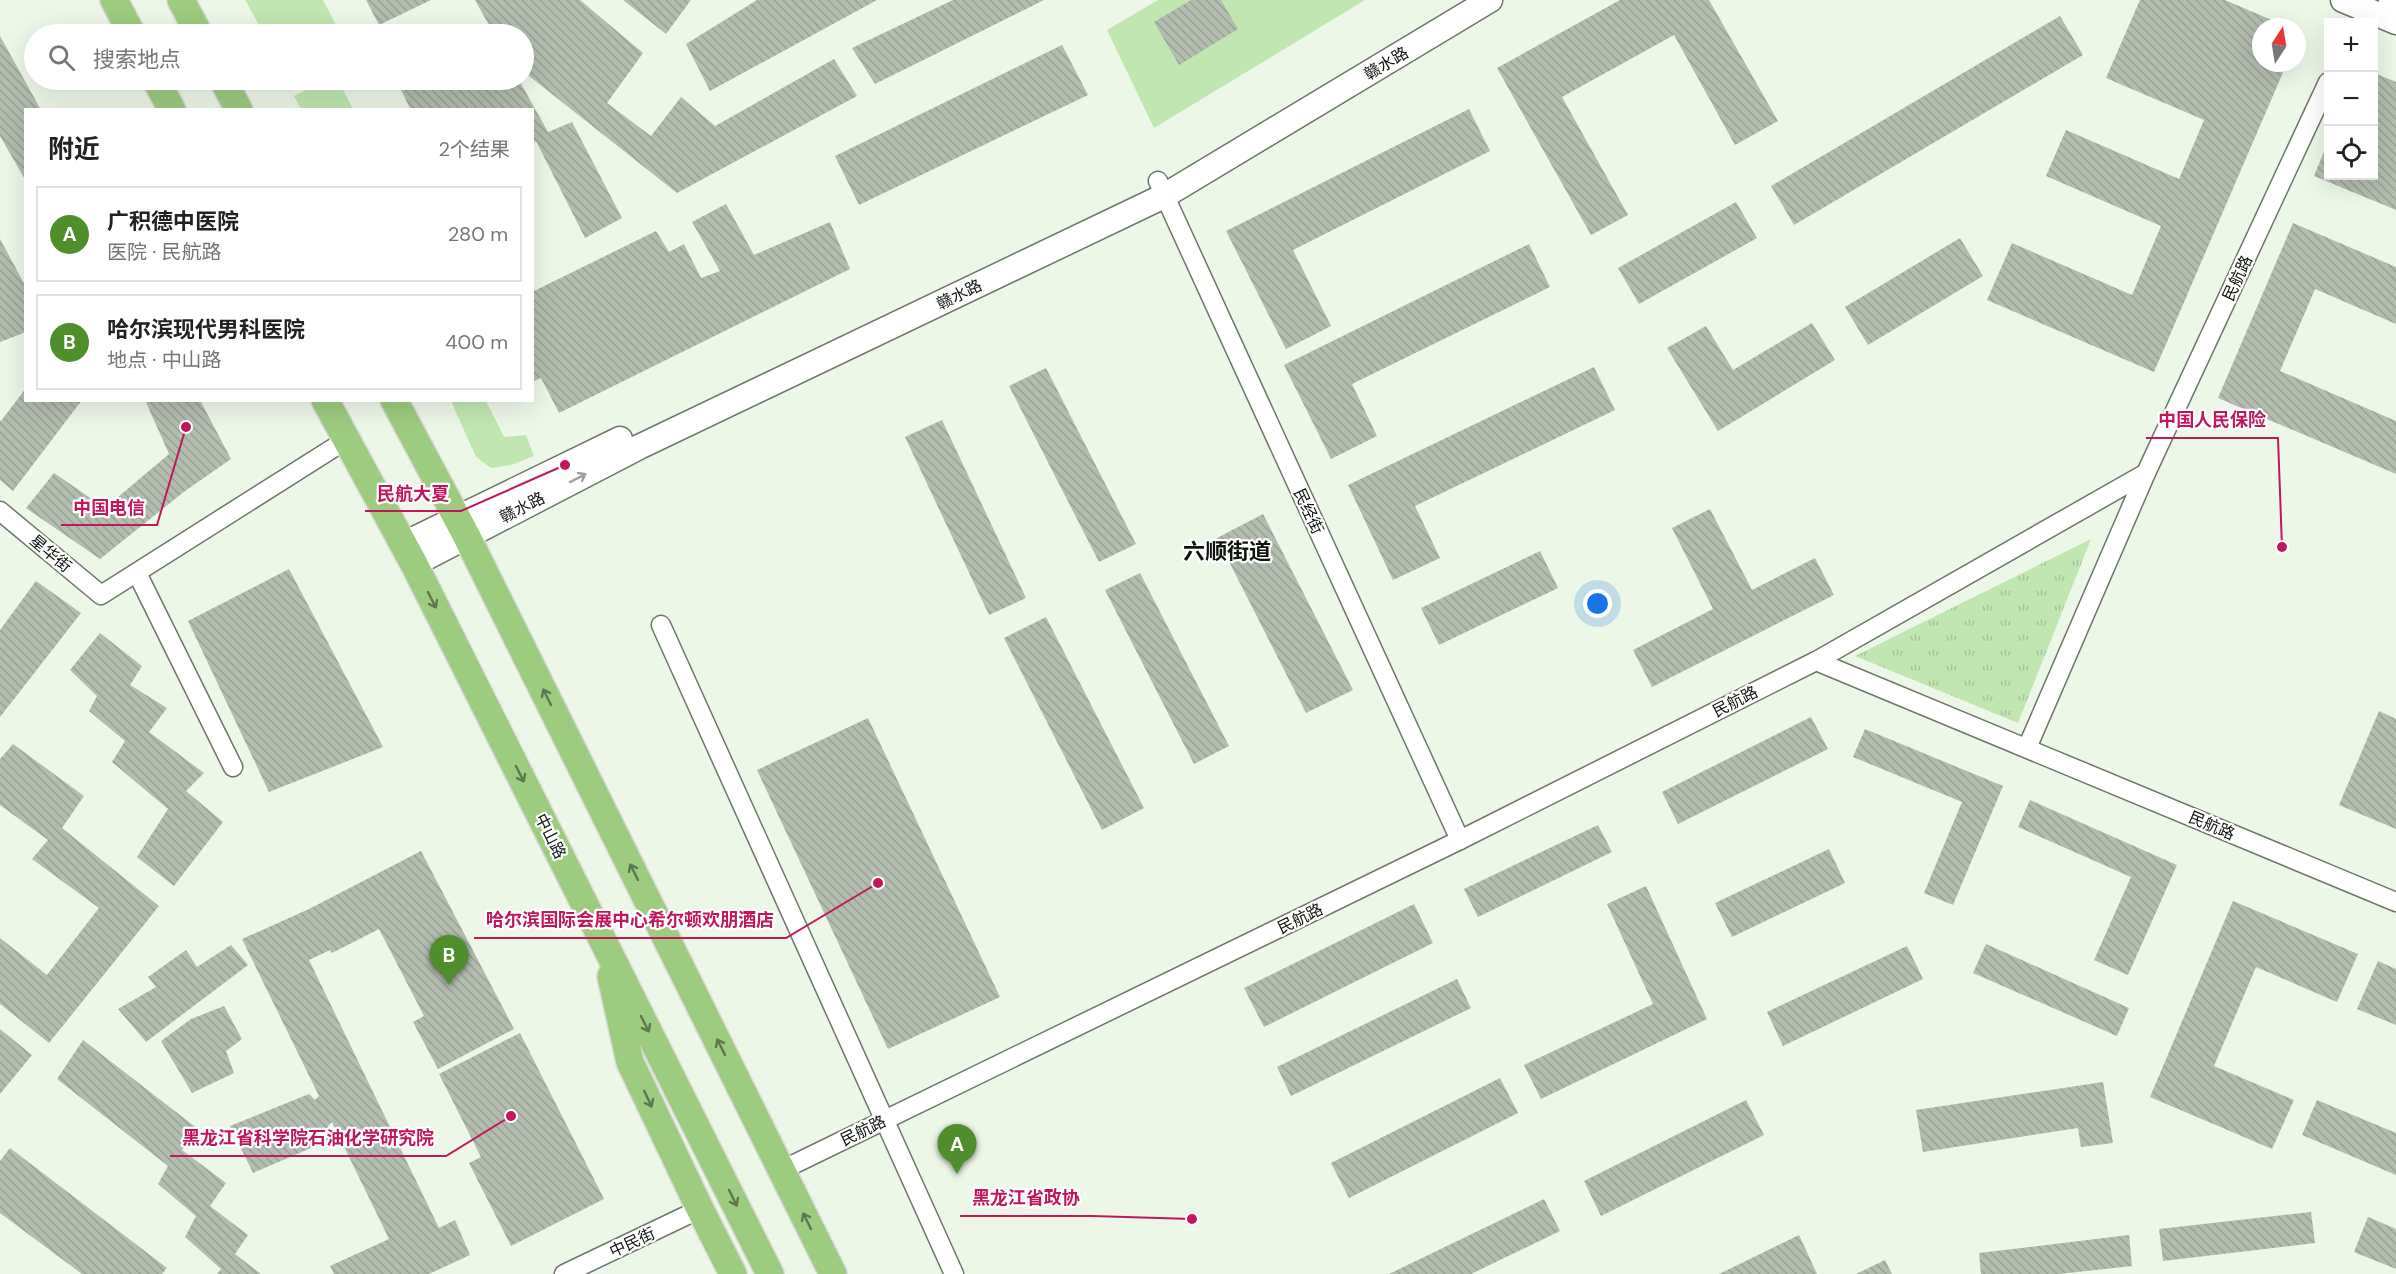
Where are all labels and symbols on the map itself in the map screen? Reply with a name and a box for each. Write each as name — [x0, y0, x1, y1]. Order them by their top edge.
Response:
north arrow — [2252, 18, 2306, 72]
street label: 赣水路 — [1360, 42, 1412, 85]
street label: 民航路 — [2218, 252, 2257, 304]
street label: 赣水路 — [933, 274, 985, 314]
callout: 中国人民保险 — [2146, 402, 2278, 438]
text: 中国人民保险 — [2158, 408, 2266, 432]
one-way arrow — [568, 472, 586, 483]
callout: 民航大夏 — [365, 475, 461, 511]
text: 民航大夏 — [377, 482, 449, 506]
street label: 民经街 — [1289, 485, 1328, 537]
street label: 赣水路 — [496, 487, 548, 528]
callout: 中国电信 — [61, 489, 157, 525]
text: 中国电信 — [73, 496, 145, 520]
street label: 星华街 — [26, 530, 76, 577]
district label: 六顺街道 — [1183, 537, 1271, 566]
your location — [1583, 589, 1612, 618]
one-way arrow — [427, 591, 439, 609]
street label: 民航路 — [1709, 681, 1761, 722]
one-way arrow — [541, 689, 552, 707]
one-way arrow — [515, 765, 526, 783]
street label: 民航路 — [2186, 806, 2238, 845]
street label: 中山路 — [530, 810, 571, 862]
one-way arrow — [628, 864, 640, 881]
street label: 民航路 — [1274, 898, 1326, 938]
callout: 哈尔滨国际会展中心希尔顿欢朋酒店 — [474, 902, 786, 938]
text: 哈尔滨国际会展中心希尔顿欢朋酒店 — [486, 908, 774, 932]
pin: B — [430, 936, 468, 985]
one-way arrow — [640, 1014, 652, 1032]
one-way arrow — [714, 1038, 726, 1056]
one-way arrow — [642, 1089, 654, 1107]
street label: 民航路 — [837, 1110, 889, 1150]
callout: 黑龙江省科学院石油化学研究院 — [170, 1120, 446, 1156]
pin: A — [938, 1124, 976, 1174]
text: 黑龙江省科学院石油化学研究院 — [182, 1126, 434, 1150]
callout: 黑龙江省政协 — [960, 1180, 1092, 1216]
text: 黑龙江省政协 — [972, 1186, 1080, 1210]
one-way arrow — [727, 1189, 739, 1207]
one-way arrow — [801, 1213, 812, 1231]
street label: 中民街 — [606, 1223, 658, 1262]

